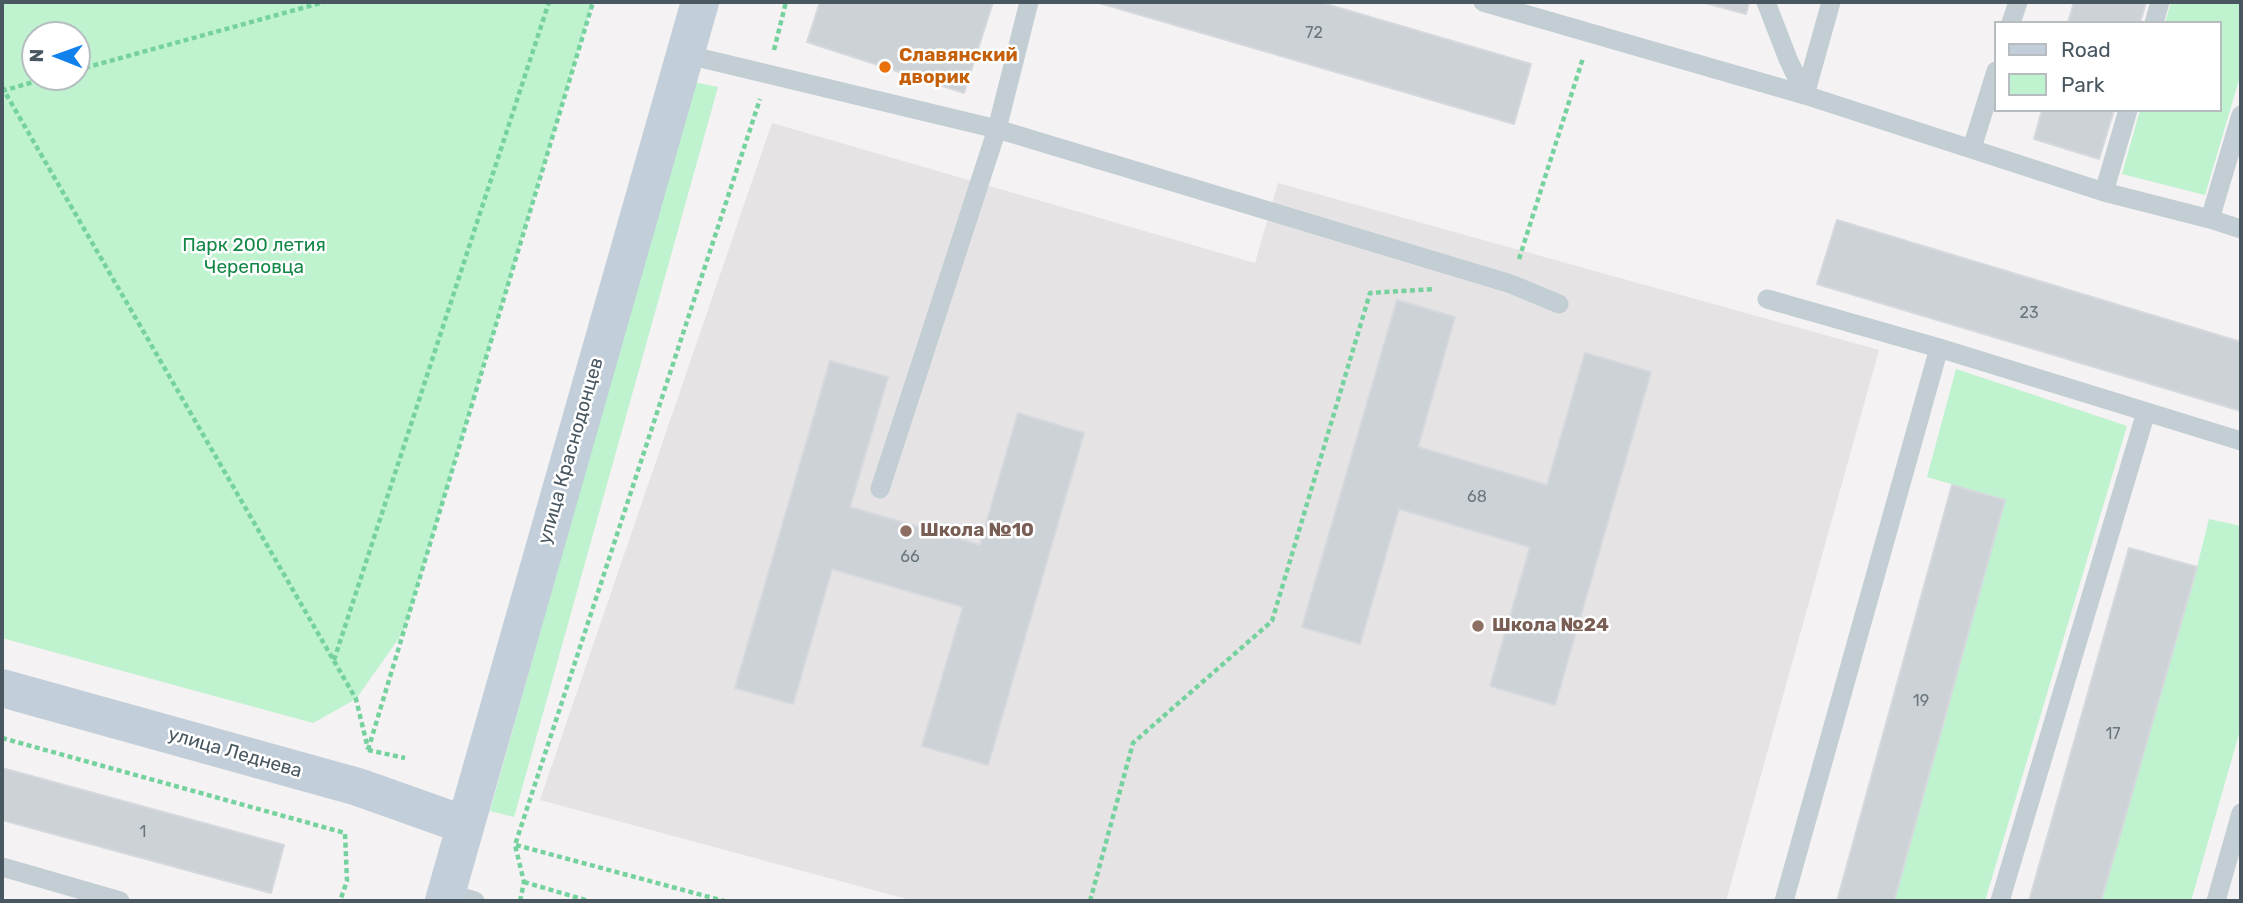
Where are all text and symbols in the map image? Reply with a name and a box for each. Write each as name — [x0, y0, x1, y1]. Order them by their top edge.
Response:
north arrow — [21, 21, 91, 91]
legend — [1994, 21, 2222, 112]
house number: 72 — [1305, 23, 1323, 43]
text: Road — [2061, 37, 2111, 62]
place label: Славянский дворик — [899, 45, 1018, 89]
text: N — [25, 49, 48, 63]
marker: Славянский дворик — [877, 59, 893, 75]
text: Park — [2061, 72, 2105, 97]
park label: Парк 200 летия Череповца — [182, 235, 326, 279]
house number: 23 — [2019, 303, 2039, 323]
street label: улица Краснодонцев — [533, 355, 609, 547]
house number: 68 — [1467, 487, 1487, 507]
place label: Школа №10 — [920, 520, 1034, 542]
marker: Школа №10 — [898, 523, 914, 539]
house number: 66 — [900, 547, 920, 567]
place label: Школа №24 — [1492, 615, 1609, 637]
marker: Школа №24 — [1470, 618, 1486, 634]
house number: 19 — [1913, 691, 1929, 711]
street label: улица Леднева — [165, 723, 305, 783]
house number: 17 — [2105, 724, 2121, 744]
house number: 1 — [140, 822, 146, 842]

